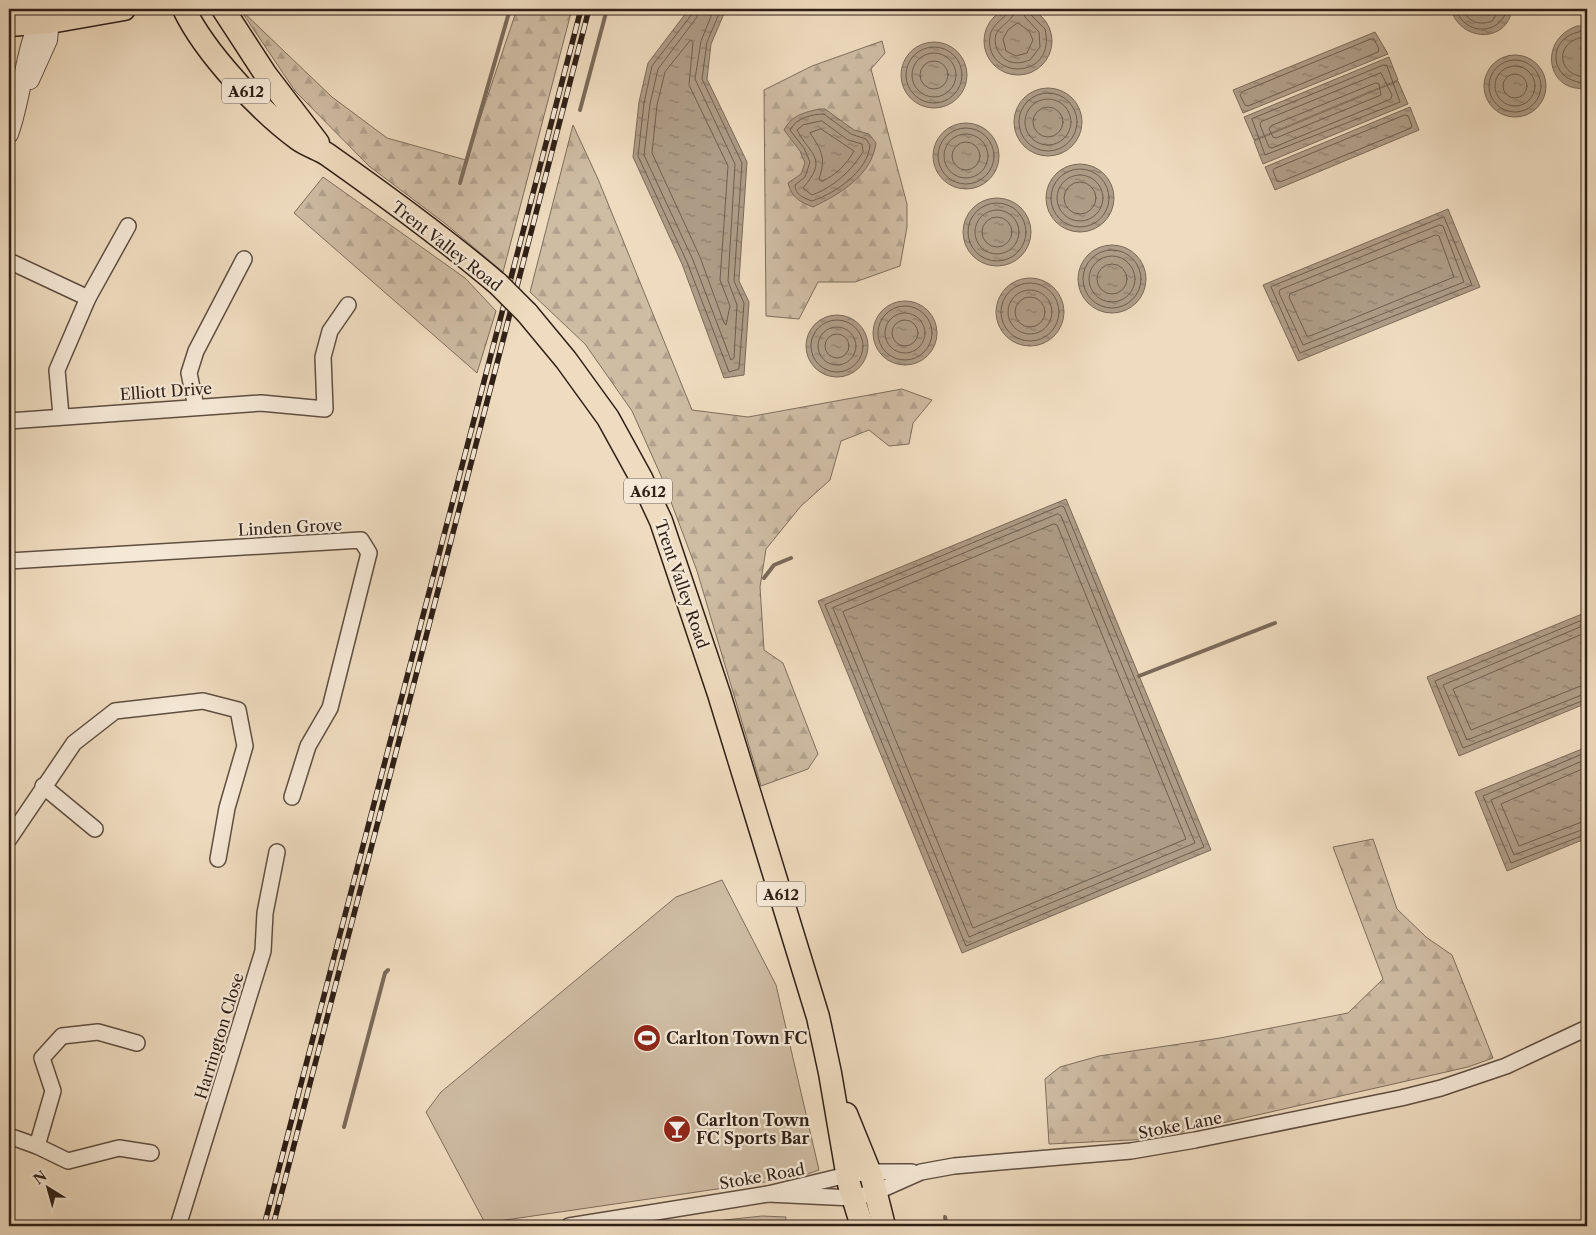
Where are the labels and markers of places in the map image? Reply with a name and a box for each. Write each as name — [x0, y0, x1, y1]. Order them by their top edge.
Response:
sports icon: Carlton Town FC — [632, 1023, 662, 1053]
place label: Carlton Town FC — [666, 1028, 807, 1048]
place label: Carlton Town FC Sports Bar — [696, 1110, 810, 1148]
bar icon: Carlton Town FC Sports Bar — [662, 1114, 692, 1144]

